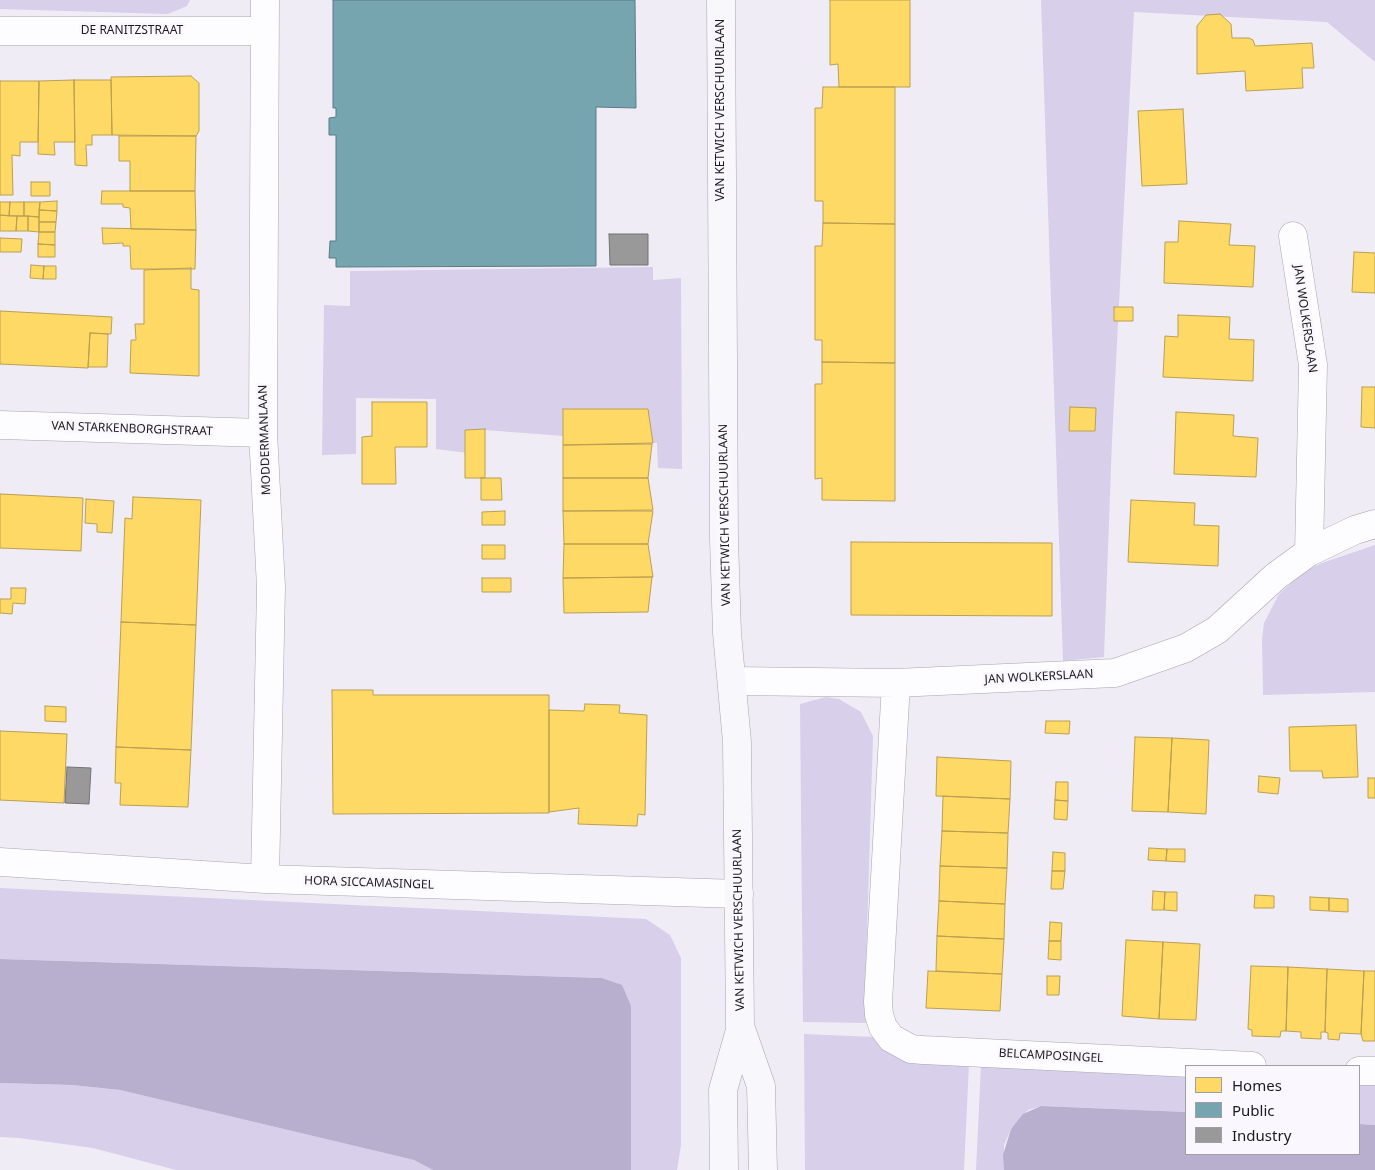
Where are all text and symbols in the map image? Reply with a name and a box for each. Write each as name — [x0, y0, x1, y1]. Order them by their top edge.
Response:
street label: VAN KETWICH VERSCHUURLAAN — [714, 19, 728, 201]
street label: DE RANITZSTRAAT — [81, 24, 183, 38]
street label: JAN WOLKERSLAAN — [1290, 264, 1320, 374]
street label: MODDERMANLAAN — [256, 385, 274, 495]
street label: VAN STARKENBORGHSTRAAT — [51, 419, 213, 439]
street label: VAN KETWICH VERSCHUURLAAN — [716, 424, 734, 606]
street label: JAN WOLKERSLAAN — [984, 667, 1094, 687]
street label: VAN KETWICH VERSCHUURLAAN — [730, 829, 748, 1011]
street label: HORA SICCAMASINGEL — [304, 874, 434, 892]
street label: BELCAMPOSINGEL — [998, 1046, 1104, 1066]
legend — [1185, 1065, 1360, 1155]
text: Homes — [1232, 1075, 1282, 1095]
text: Public — [1232, 1100, 1275, 1120]
text: Industry — [1232, 1125, 1291, 1145]

